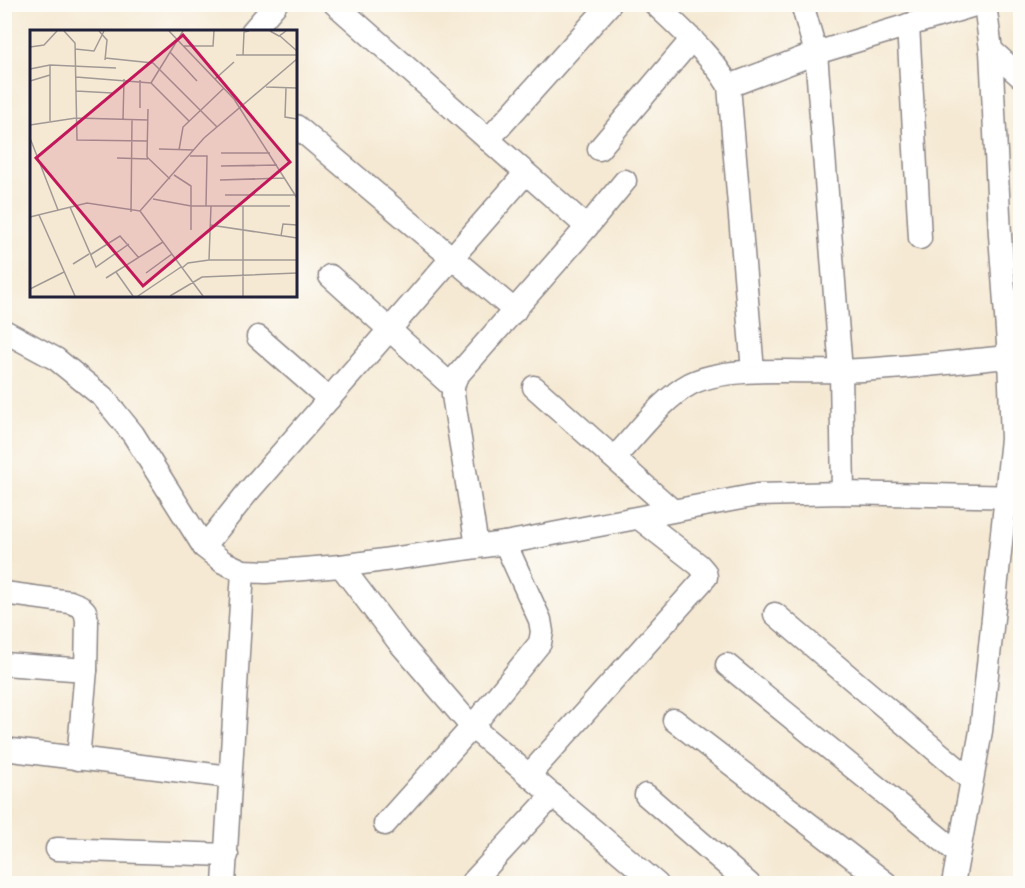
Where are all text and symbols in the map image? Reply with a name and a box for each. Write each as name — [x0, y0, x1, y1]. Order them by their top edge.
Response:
inset map — [30, 30, 297, 297]

